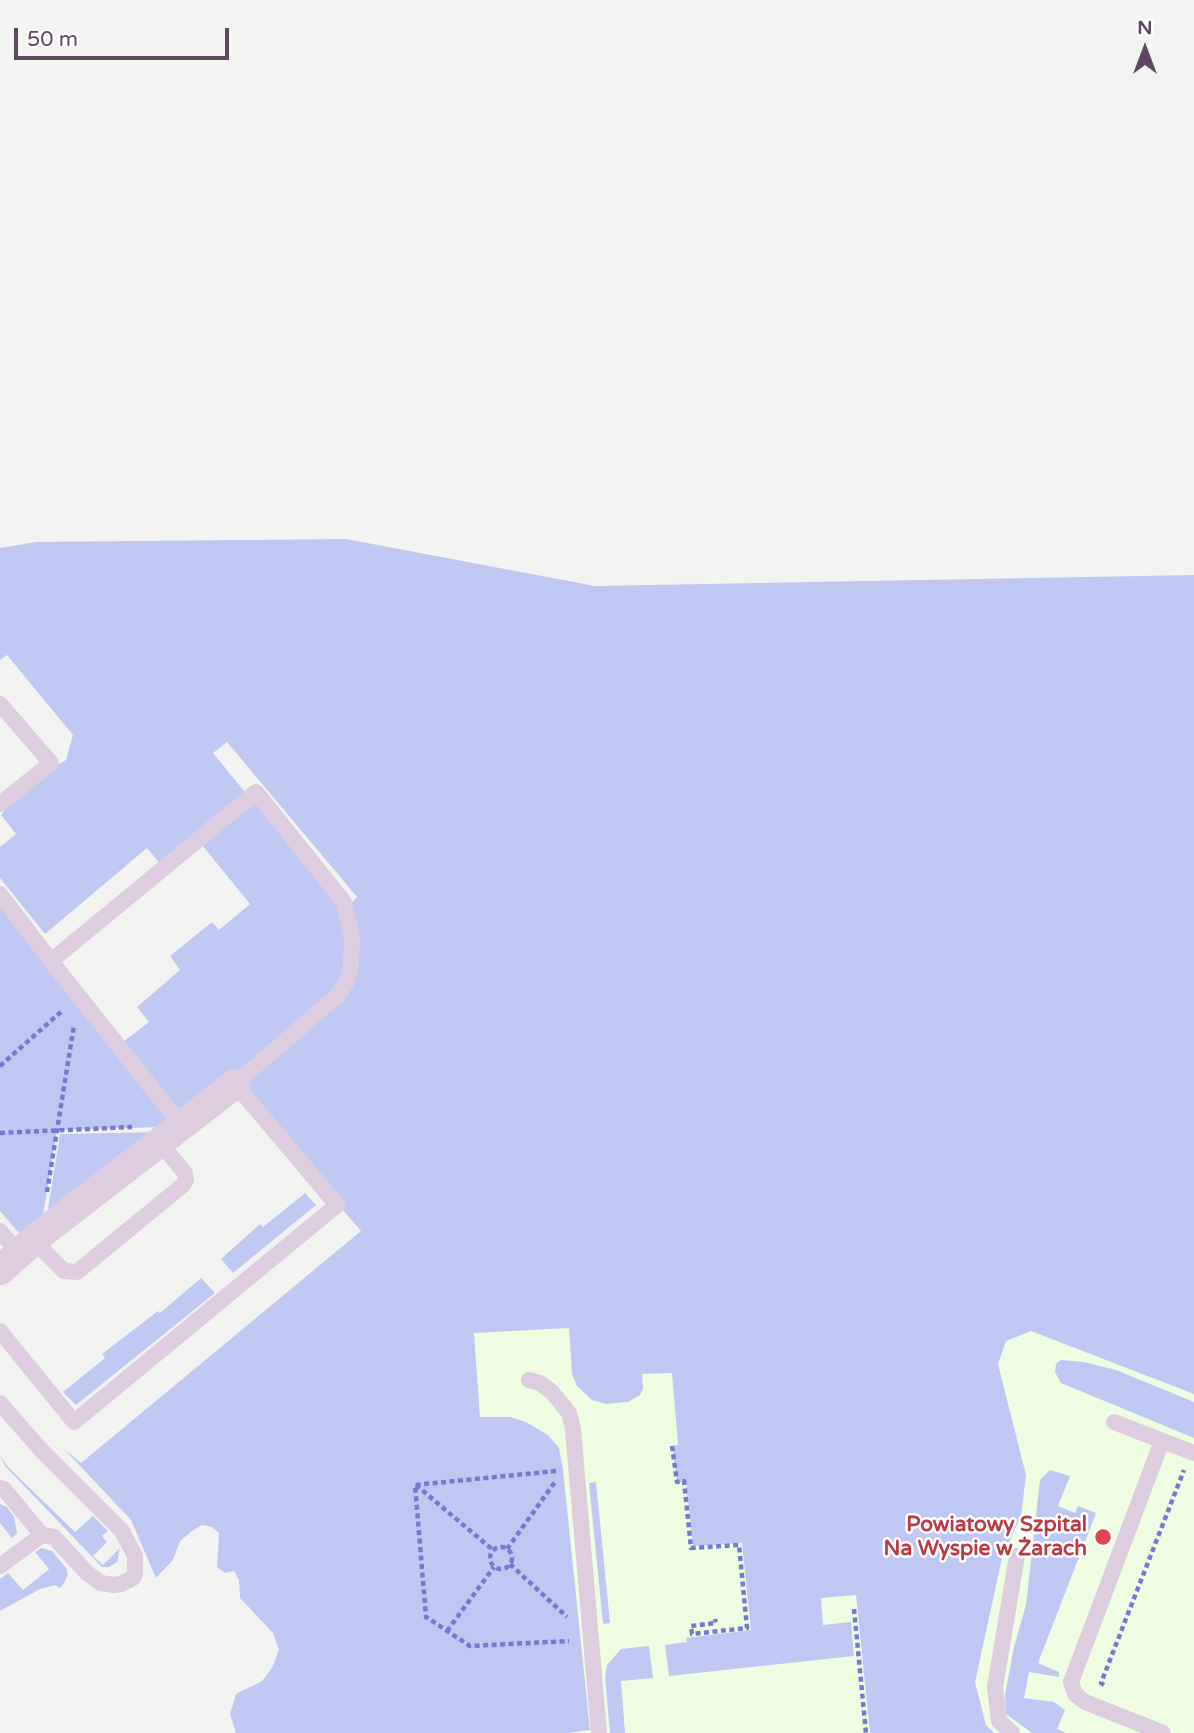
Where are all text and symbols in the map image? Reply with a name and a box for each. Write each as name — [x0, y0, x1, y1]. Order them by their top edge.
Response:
scale bar — [18, 14, 233, 58]
north arrow — [1110, 14, 1180, 84]
text: N — [1137, 17, 1153, 39]
text: 50 m — [27, 27, 78, 52]
place label: Powiatowy Szpital Na Wyspie w Żarach — [884, 1512, 1087, 1562]
marker: Powiatowy Szpital Na Wyspie w Żarach — [1093, 1527, 1113, 1547]

